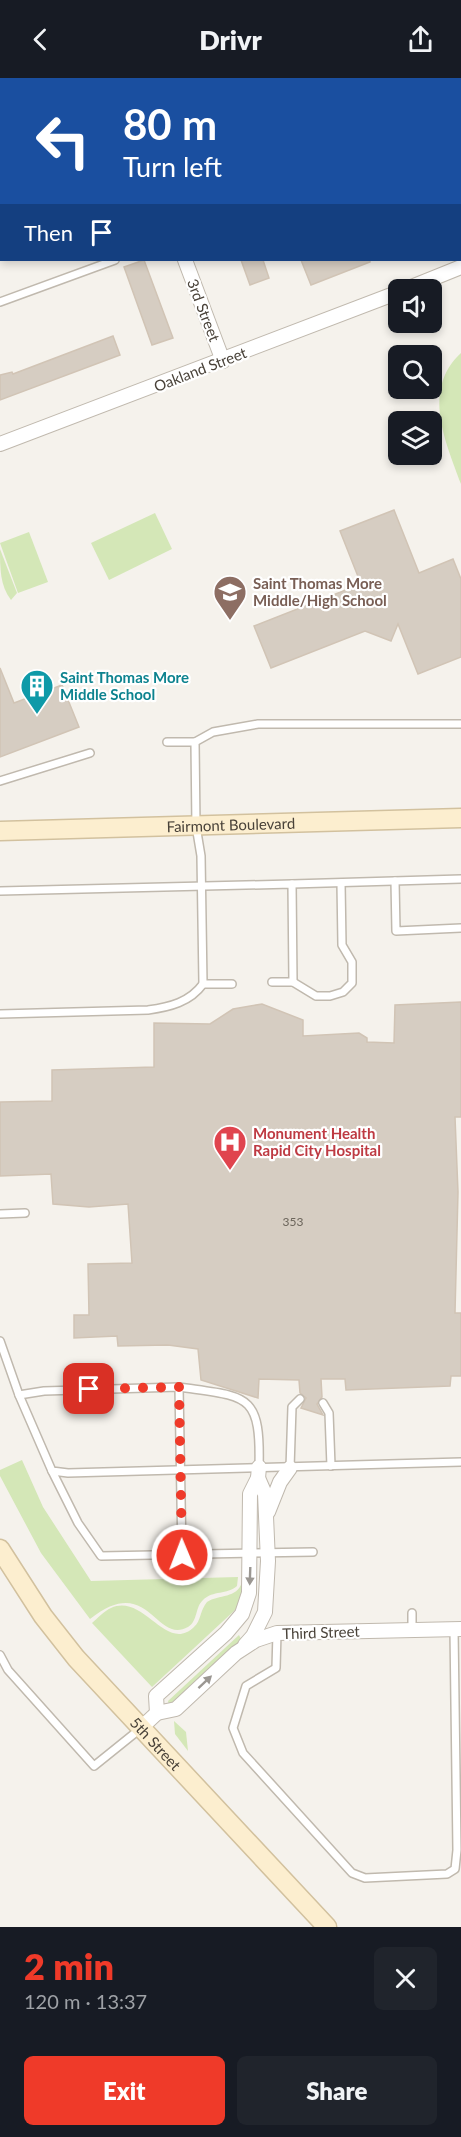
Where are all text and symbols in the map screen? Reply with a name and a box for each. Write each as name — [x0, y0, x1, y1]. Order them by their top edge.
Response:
icon: back — [24, 23, 57, 56]
text: Drivr — [199, 23, 262, 56]
icon: share — [404, 23, 437, 56]
text: 80 m — [123, 99, 217, 149]
icon: left — [24, 102, 102, 180]
text: Turn left — [123, 150, 222, 183]
icon: arrive — [85, 216, 118, 249]
text: Then — [24, 219, 73, 246]
street label: 3rd Street — [184, 276, 224, 344]
map controls — [388, 279, 442, 465]
button: sound — [388, 279, 442, 333]
street label: Oakland Street — [151, 343, 250, 395]
button: search — [388, 345, 442, 399]
button: layers — [388, 411, 442, 465]
school or university icon: Saint Thomas More Middle/High School — [212, 574, 248, 621]
place label: Saint Thomas More Middle/High School — [253, 574, 387, 609]
building icon: Saint Thomas More Middle School — [19, 668, 55, 715]
place label: Saint Thomas More Middle School — [60, 668, 189, 703]
street label: Fairmont Boulevard — [166, 814, 296, 835]
hospital icon: Monument Health Rapid City Hospital — [212, 1124, 248, 1171]
place label: Monument Health Rapid City Hospital — [253, 1124, 381, 1159]
house number: 353 — [283, 1214, 303, 1229]
pin — [63, 1363, 114, 1414]
icon: arrive — [72, 1372, 105, 1405]
position arrow — [150, 1523, 214, 1587]
one-way arrow — [245, 1567, 255, 1586]
street label: Third Street — [282, 1622, 361, 1642]
one-way arrow — [197, 1675, 212, 1689]
street label: 5th Street — [127, 1713, 185, 1774]
text: 2 min — [24, 1944, 114, 1988]
button: close — [374, 1947, 437, 2010]
text: 120 m · 13:37 — [24, 1989, 147, 2013]
button: Exit — [24, 2056, 225, 2125]
button: Share — [237, 2056, 437, 2125]

